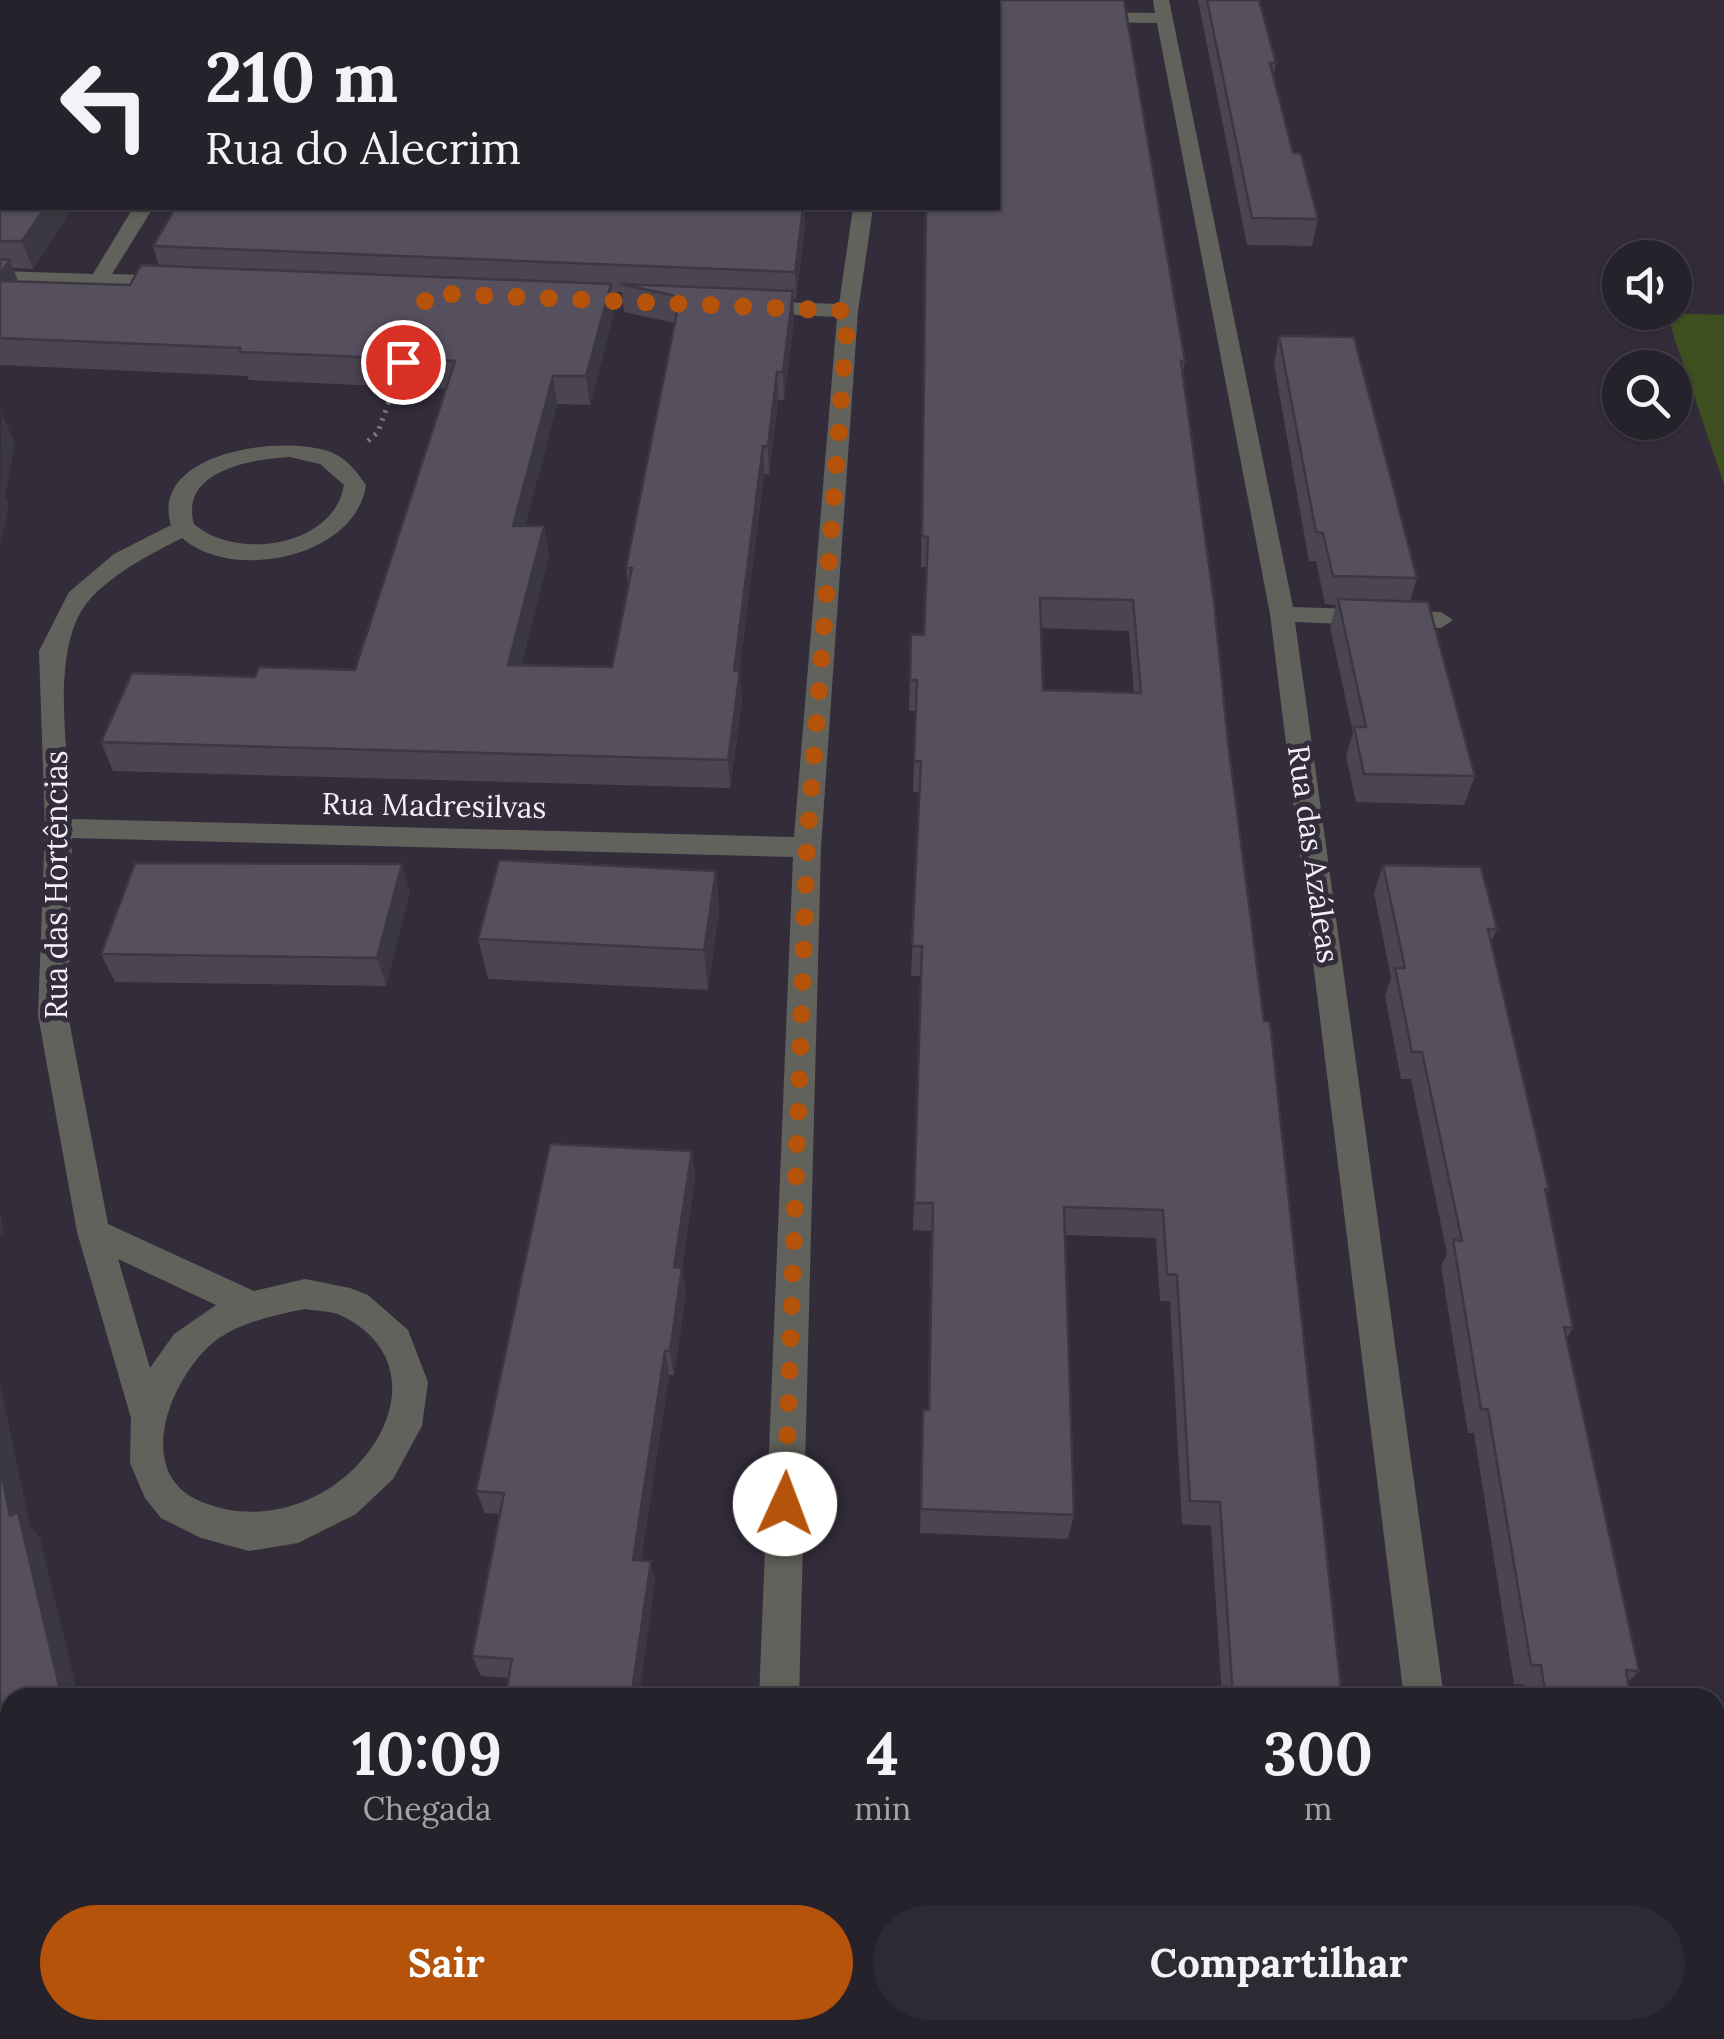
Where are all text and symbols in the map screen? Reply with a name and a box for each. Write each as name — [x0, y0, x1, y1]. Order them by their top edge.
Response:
text: 210 m — [205, 32, 398, 121]
icon: left — [40, 40, 170, 170]
text: Rua do Alecrim — [205, 119, 521, 176]
map controls — [1602, 240, 1692, 440]
button: sound — [1602, 240, 1692, 330]
pin — [361, 320, 446, 405]
icon: arrive — [376, 335, 431, 390]
button: search — [1602, 350, 1692, 440]
street label: Rua das Azáleas — [1280, 743, 1348, 965]
street label: Rua das Hortências — [37, 751, 75, 1019]
street label: Rua Madresilvas — [321, 784, 547, 826]
position arrow — [733, 1452, 837, 1556]
text: 10:09 — [352, 1715, 502, 1791]
text: 4 — [866, 1715, 899, 1791]
text: 300 — [1263, 1715, 1373, 1791]
text: Chegada — [363, 1788, 491, 1829]
text: min — [854, 1788, 911, 1829]
text: m — [1304, 1788, 1332, 1829]
button: Sair — [40, 1905, 853, 2020]
button: Compartilhar — [873, 1905, 1685, 2020]

